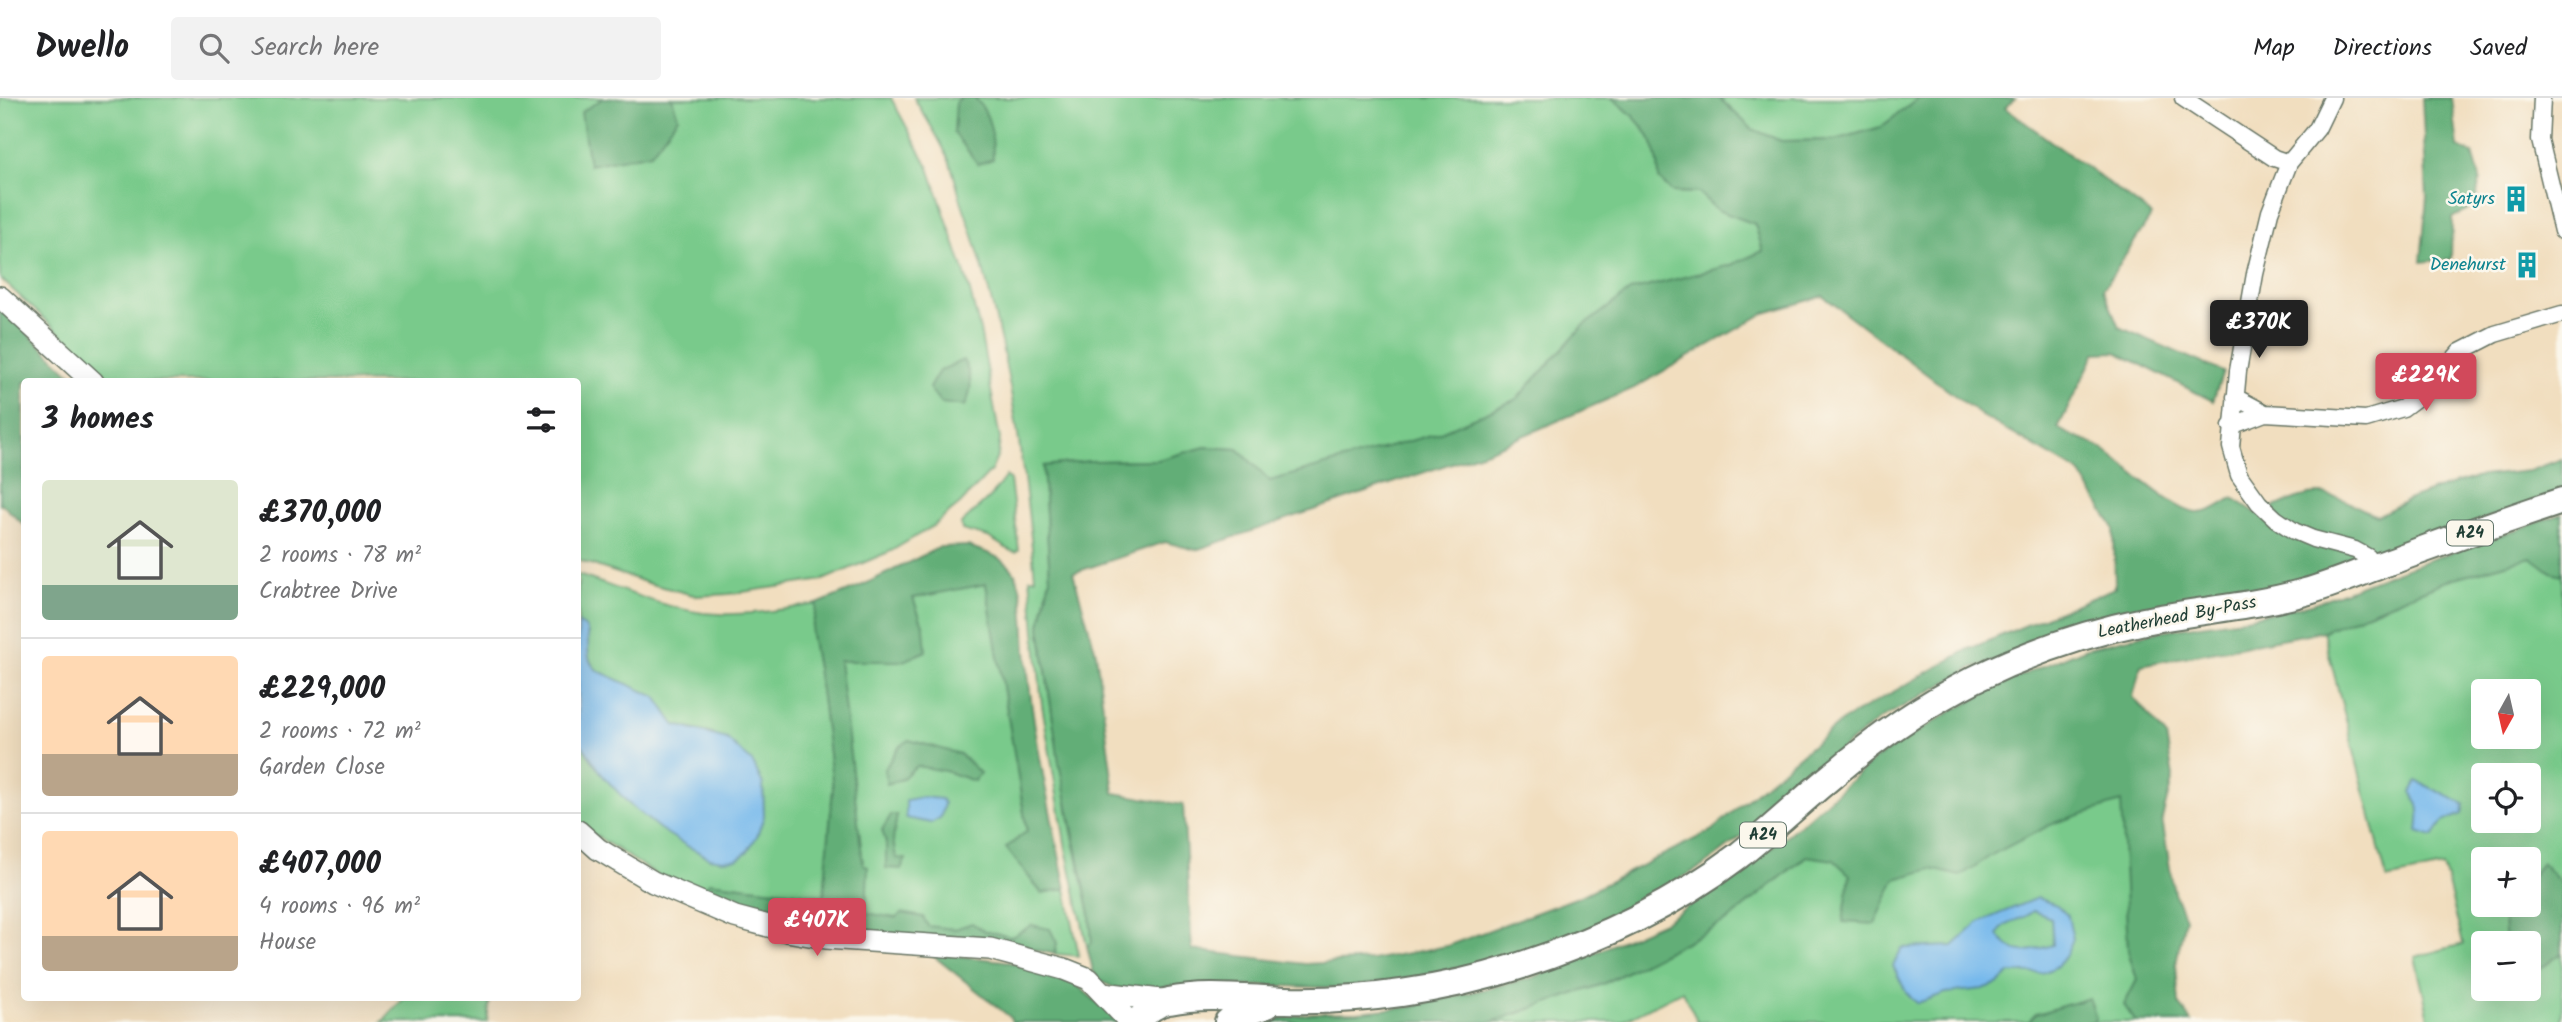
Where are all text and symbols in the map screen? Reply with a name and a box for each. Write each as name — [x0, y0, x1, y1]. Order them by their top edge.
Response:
search box — [171, 17, 661, 80]
text: Dwello — [35, 22, 129, 75]
text: Search here — [251, 27, 379, 69]
icon: search — [195, 29, 233, 67]
text: Map — [2253, 29, 2295, 68]
text: Directions — [2333, 29, 2432, 68]
text: Saved — [2470, 29, 2527, 68]
building icon: Satyrs — [2501, 184, 2531, 214]
place label: Satyrs — [2448, 185, 2495, 214]
building icon: Denehurst — [2512, 250, 2542, 280]
place label: Denehurst — [2430, 251, 2507, 280]
pin: £370K — [2210, 300, 2308, 360]
text: £370K — [2226, 305, 2292, 341]
pin: £229K — [2377, 354, 2475, 413]
text: £229K — [2391, 358, 2461, 394]
text: 3 homes — [42, 396, 154, 444]
icon: filters — [522, 401, 560, 439]
text: £370,000 — [259, 490, 381, 538]
icon: home — [98, 508, 182, 592]
road number: A24 — [2447, 520, 2493, 546]
text: 2 rooms · 78 m² — [259, 538, 421, 574]
text: Crabtree Drive — [259, 574, 398, 610]
street label: Leatherhead By-Pass — [2095, 588, 2259, 648]
text: £229,000 — [259, 666, 385, 714]
north arrow — [2471, 679, 2541, 749]
map controls — [2471, 679, 2541, 1001]
icon: home — [98, 684, 182, 768]
text: 2 rooms · 72 m² — [259, 714, 421, 750]
text: Garden Close — [259, 750, 385, 786]
button: locate — [2471, 763, 2541, 833]
road number: A24 — [1740, 822, 1786, 848]
text: £407,000 — [259, 841, 381, 889]
button: + — [2471, 847, 2541, 917]
icon: home — [98, 859, 182, 943]
text: 4 rooms · 96 m² — [259, 889, 420, 925]
pin: £407K — [768, 898, 866, 958]
text: £407K — [784, 903, 850, 939]
text: House — [259, 925, 316, 961]
button: − — [2471, 931, 2541, 1001]

